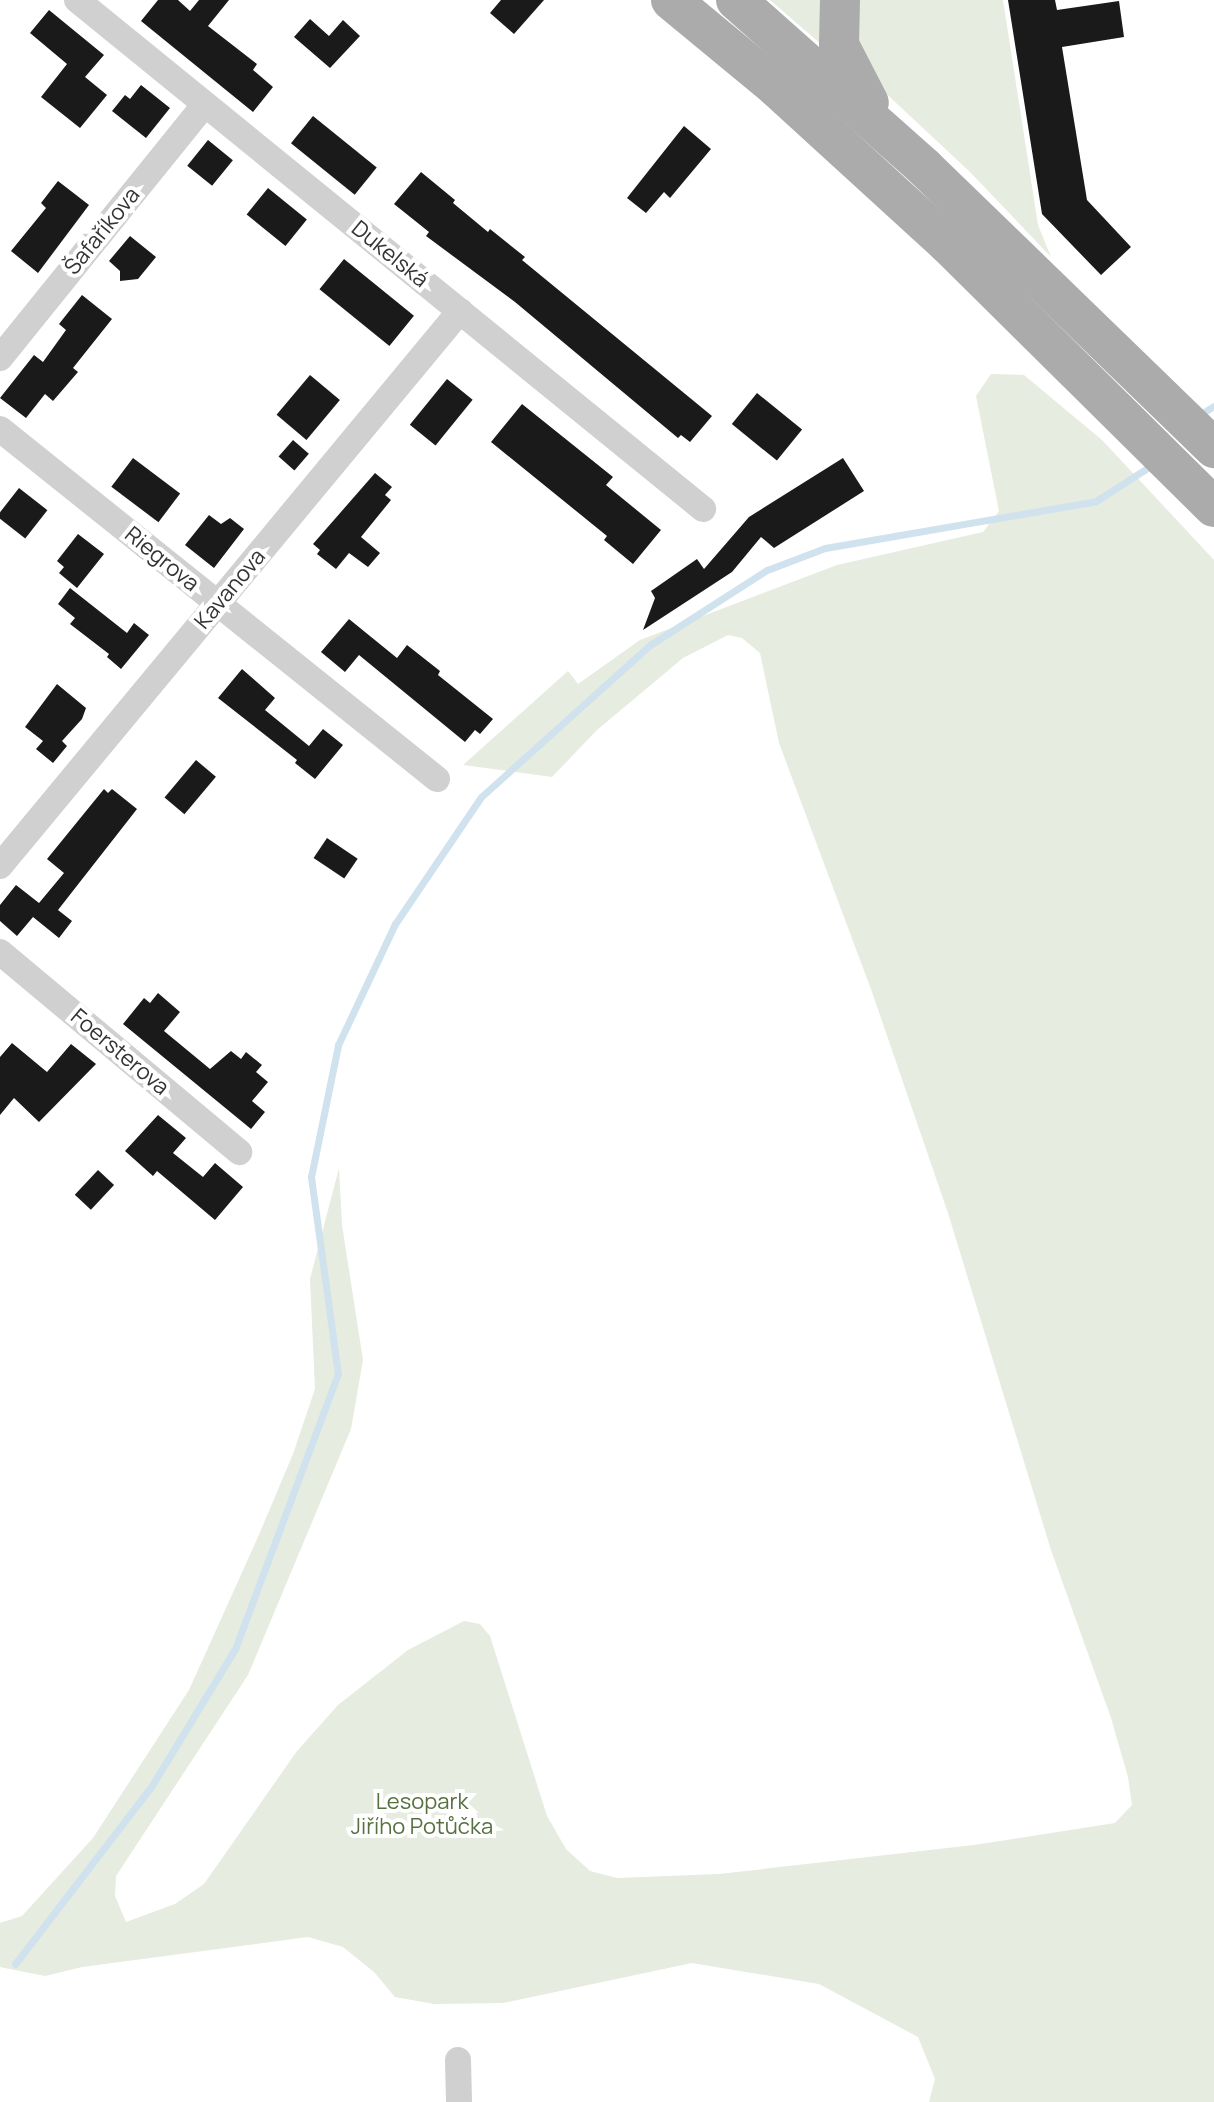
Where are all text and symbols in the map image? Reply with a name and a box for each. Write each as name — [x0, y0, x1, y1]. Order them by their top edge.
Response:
street label: Šafaříkova — [59, 182, 145, 280]
street label: Dukelská — [346, 215, 434, 293]
street label: Riegrova — [120, 521, 204, 597]
street label: Kavanova — [189, 544, 271, 634]
street label: Foersterova — [66, 1003, 174, 1101]
park label: Lesopark Jiřího Potůčka — [351, 1788, 493, 1840]

